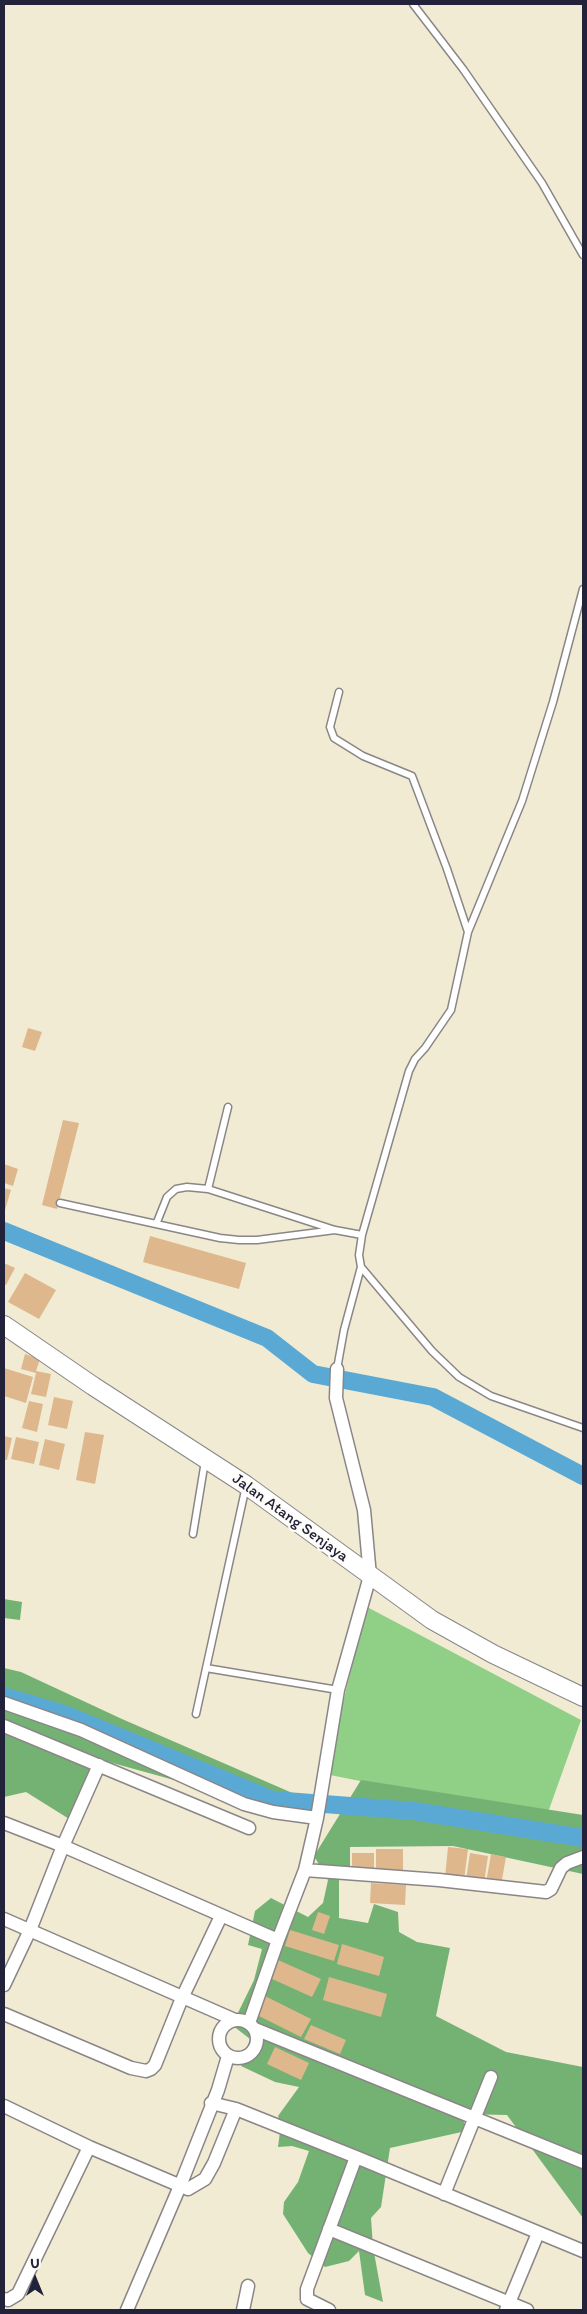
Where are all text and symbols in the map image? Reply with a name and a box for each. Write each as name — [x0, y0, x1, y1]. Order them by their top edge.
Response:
street label: Jalan Atang Senjaya — [228, 1469, 352, 1567]
north arrow — [10, 2254, 60, 2304]
text: U — [30, 2255, 40, 2272]

